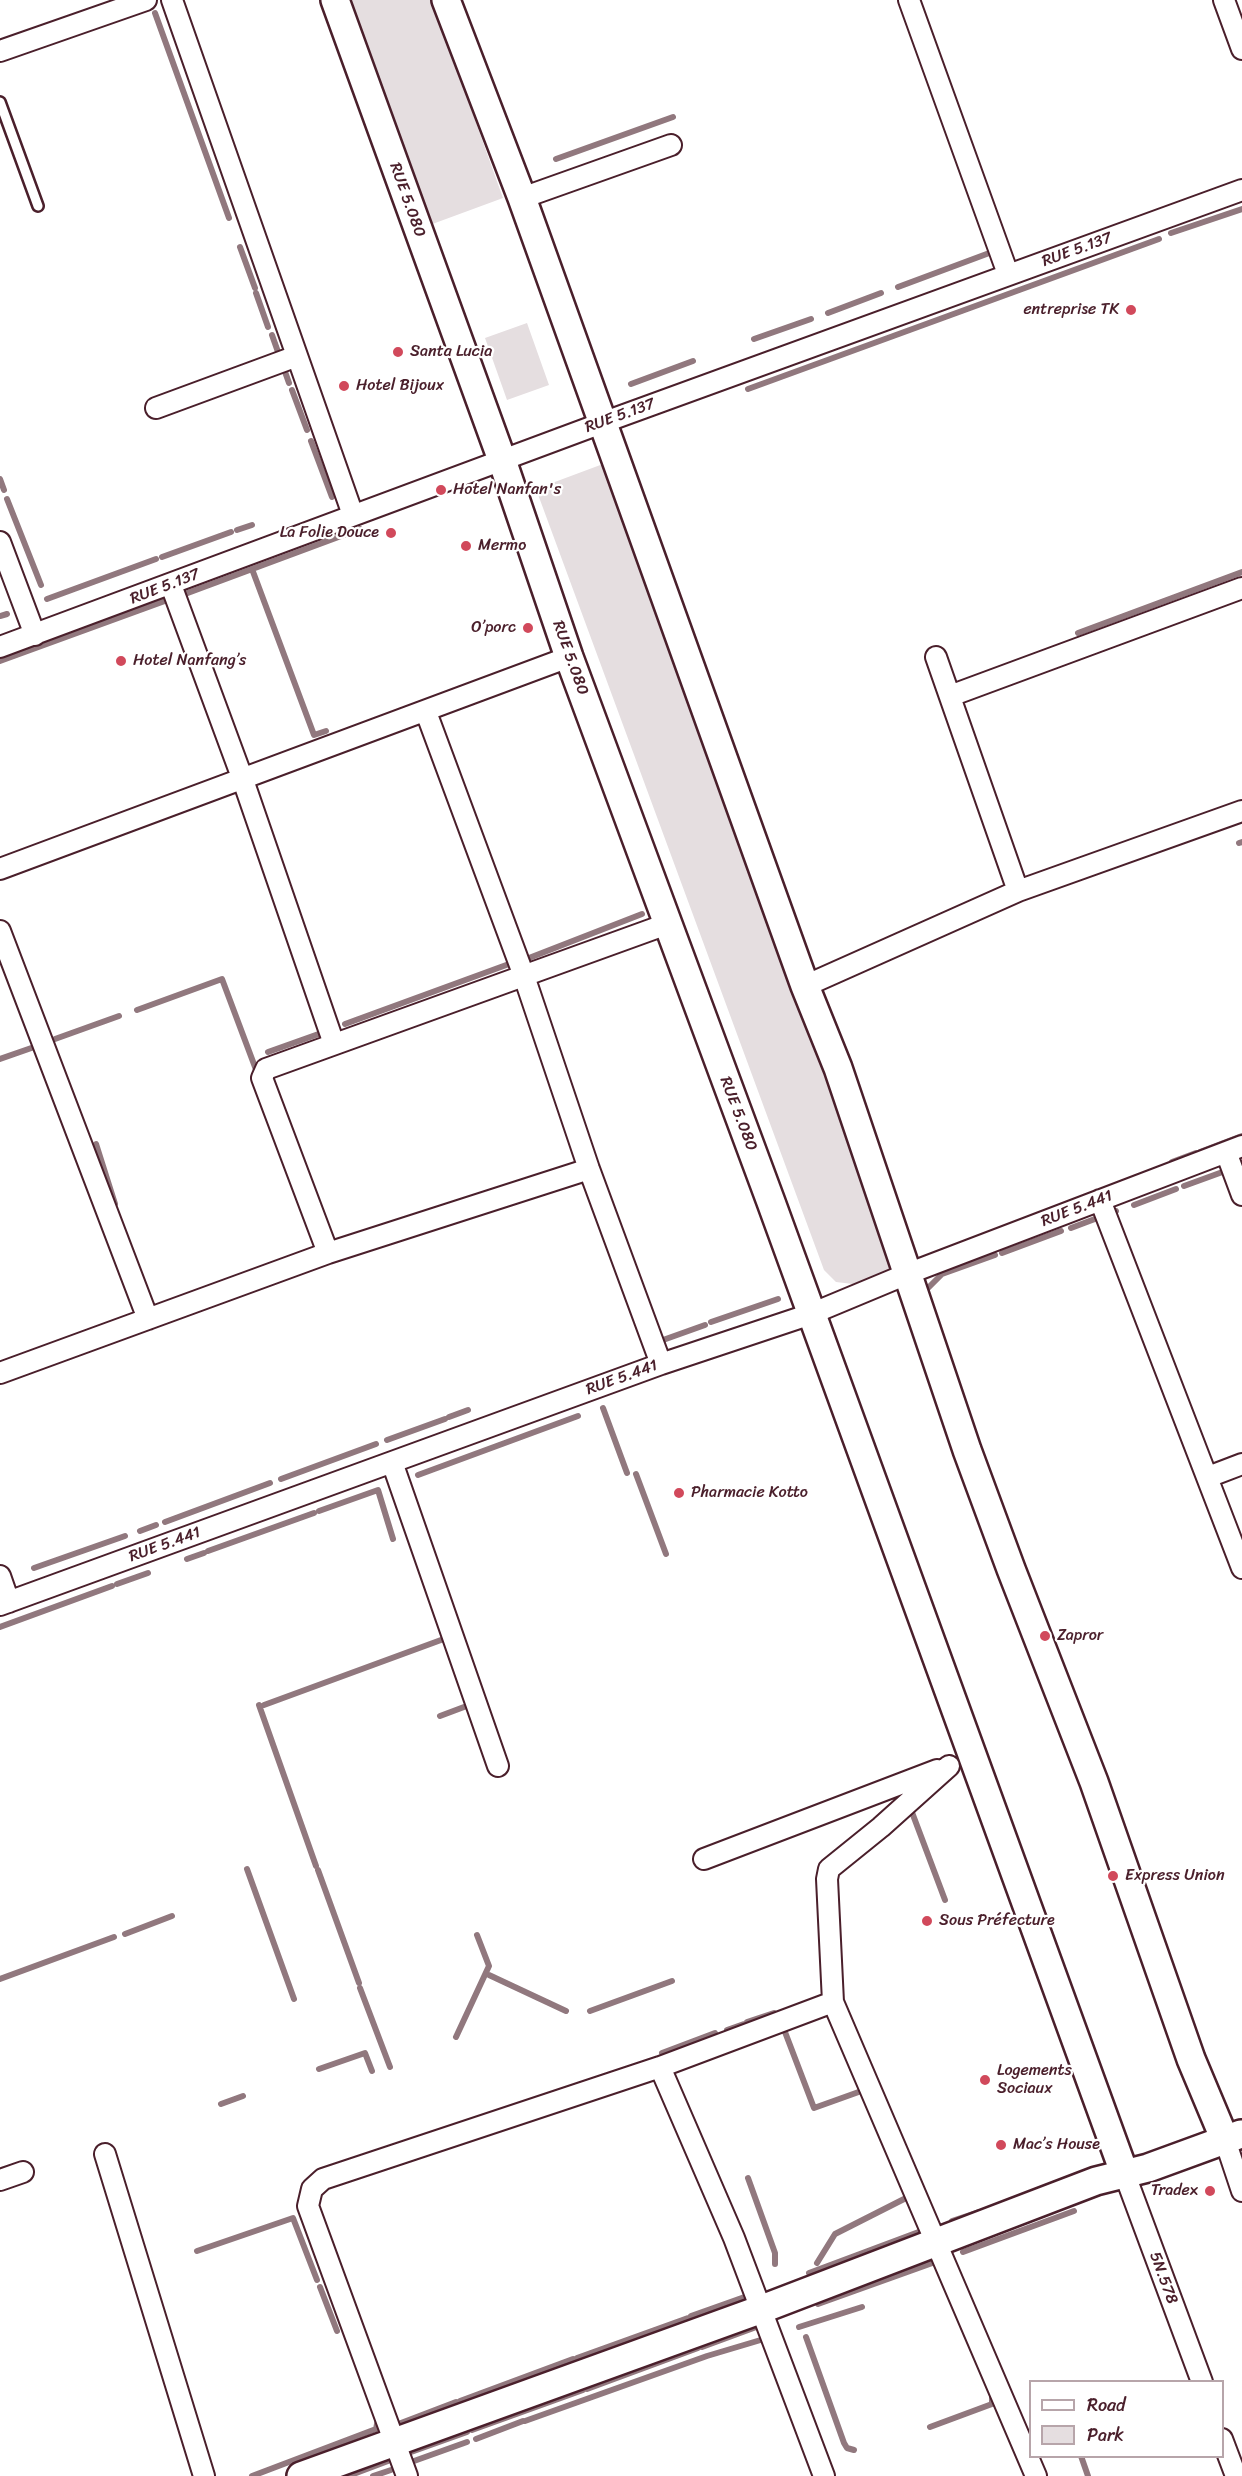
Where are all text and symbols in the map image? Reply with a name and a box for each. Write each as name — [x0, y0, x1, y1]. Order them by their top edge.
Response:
street label: RUE 5.080 — [385, 160, 429, 240]
street label: RUE 5.137 — [1040, 229, 1114, 271]
place label: entreprise TK — [1023, 300, 1119, 320]
marker: entreprise TK — [1124, 303, 1138, 317]
place label: Santa Lucia — [410, 342, 492, 362]
marker: Santa Lucia — [391, 345, 405, 359]
place label: Hotel Bijoux — [356, 376, 444, 396]
marker: Hotel Bijoux — [337, 379, 351, 393]
street label: RUE 5.137 — [583, 395, 657, 437]
place label: Hotel Nanfan's — [453, 480, 561, 500]
marker: Hotel Nanfan's — [434, 483, 448, 497]
place label: La Folie Douce — [280, 523, 379, 543]
marker: La Folie Douce — [384, 526, 398, 540]
place label: Mermo — [478, 536, 526, 556]
marker: Mermo — [459, 539, 473, 553]
street label: RUE 5.137 — [128, 565, 202, 609]
place label: O’porc — [471, 618, 516, 638]
street label: RUE 5.080 — [548, 618, 592, 698]
marker: O’porc — [521, 621, 535, 635]
place label: Hotel Nanfang’s — [133, 651, 246, 671]
marker: Hotel Nanfang’s — [114, 654, 128, 668]
street label: RUE 5.080 — [715, 1074, 761, 1154]
street label: RUE 5.441 — [1039, 1187, 1115, 1231]
street label: RUE 5.441 — [584, 1356, 660, 1400]
place label: Pharmacie Kotto — [691, 1483, 808, 1503]
marker: Pharmacie Kotto — [672, 1486, 686, 1500]
street label: RUE 5.441 — [127, 1523, 203, 1567]
place label: Zapror — [1057, 1626, 1103, 1646]
marker: Zapror — [1038, 1629, 1052, 1643]
place label: Express Union — [1125, 1866, 1225, 1886]
marker: Express Union — [1106, 1869, 1120, 1883]
place label: Sous Préfecture — [939, 1911, 1055, 1931]
marker: Sous Préfecture — [920, 1914, 934, 1928]
place label: Logements Sociaux — [997, 2061, 1072, 2099]
marker: Logements Sociaux — [978, 2073, 992, 2087]
place label: Mac’s House — [1013, 2135, 1100, 2155]
marker: Mac’s House — [994, 2138, 1008, 2152]
place label: Tradex — [1151, 2181, 1198, 2201]
marker: Tradex — [1203, 2184, 1217, 2198]
street label: 5N.578 — [1145, 2249, 1181, 2307]
legend — [1029, 2380, 1224, 2458]
text: Road — [1087, 2389, 1126, 2421]
text: Park — [1087, 2419, 1124, 2451]

